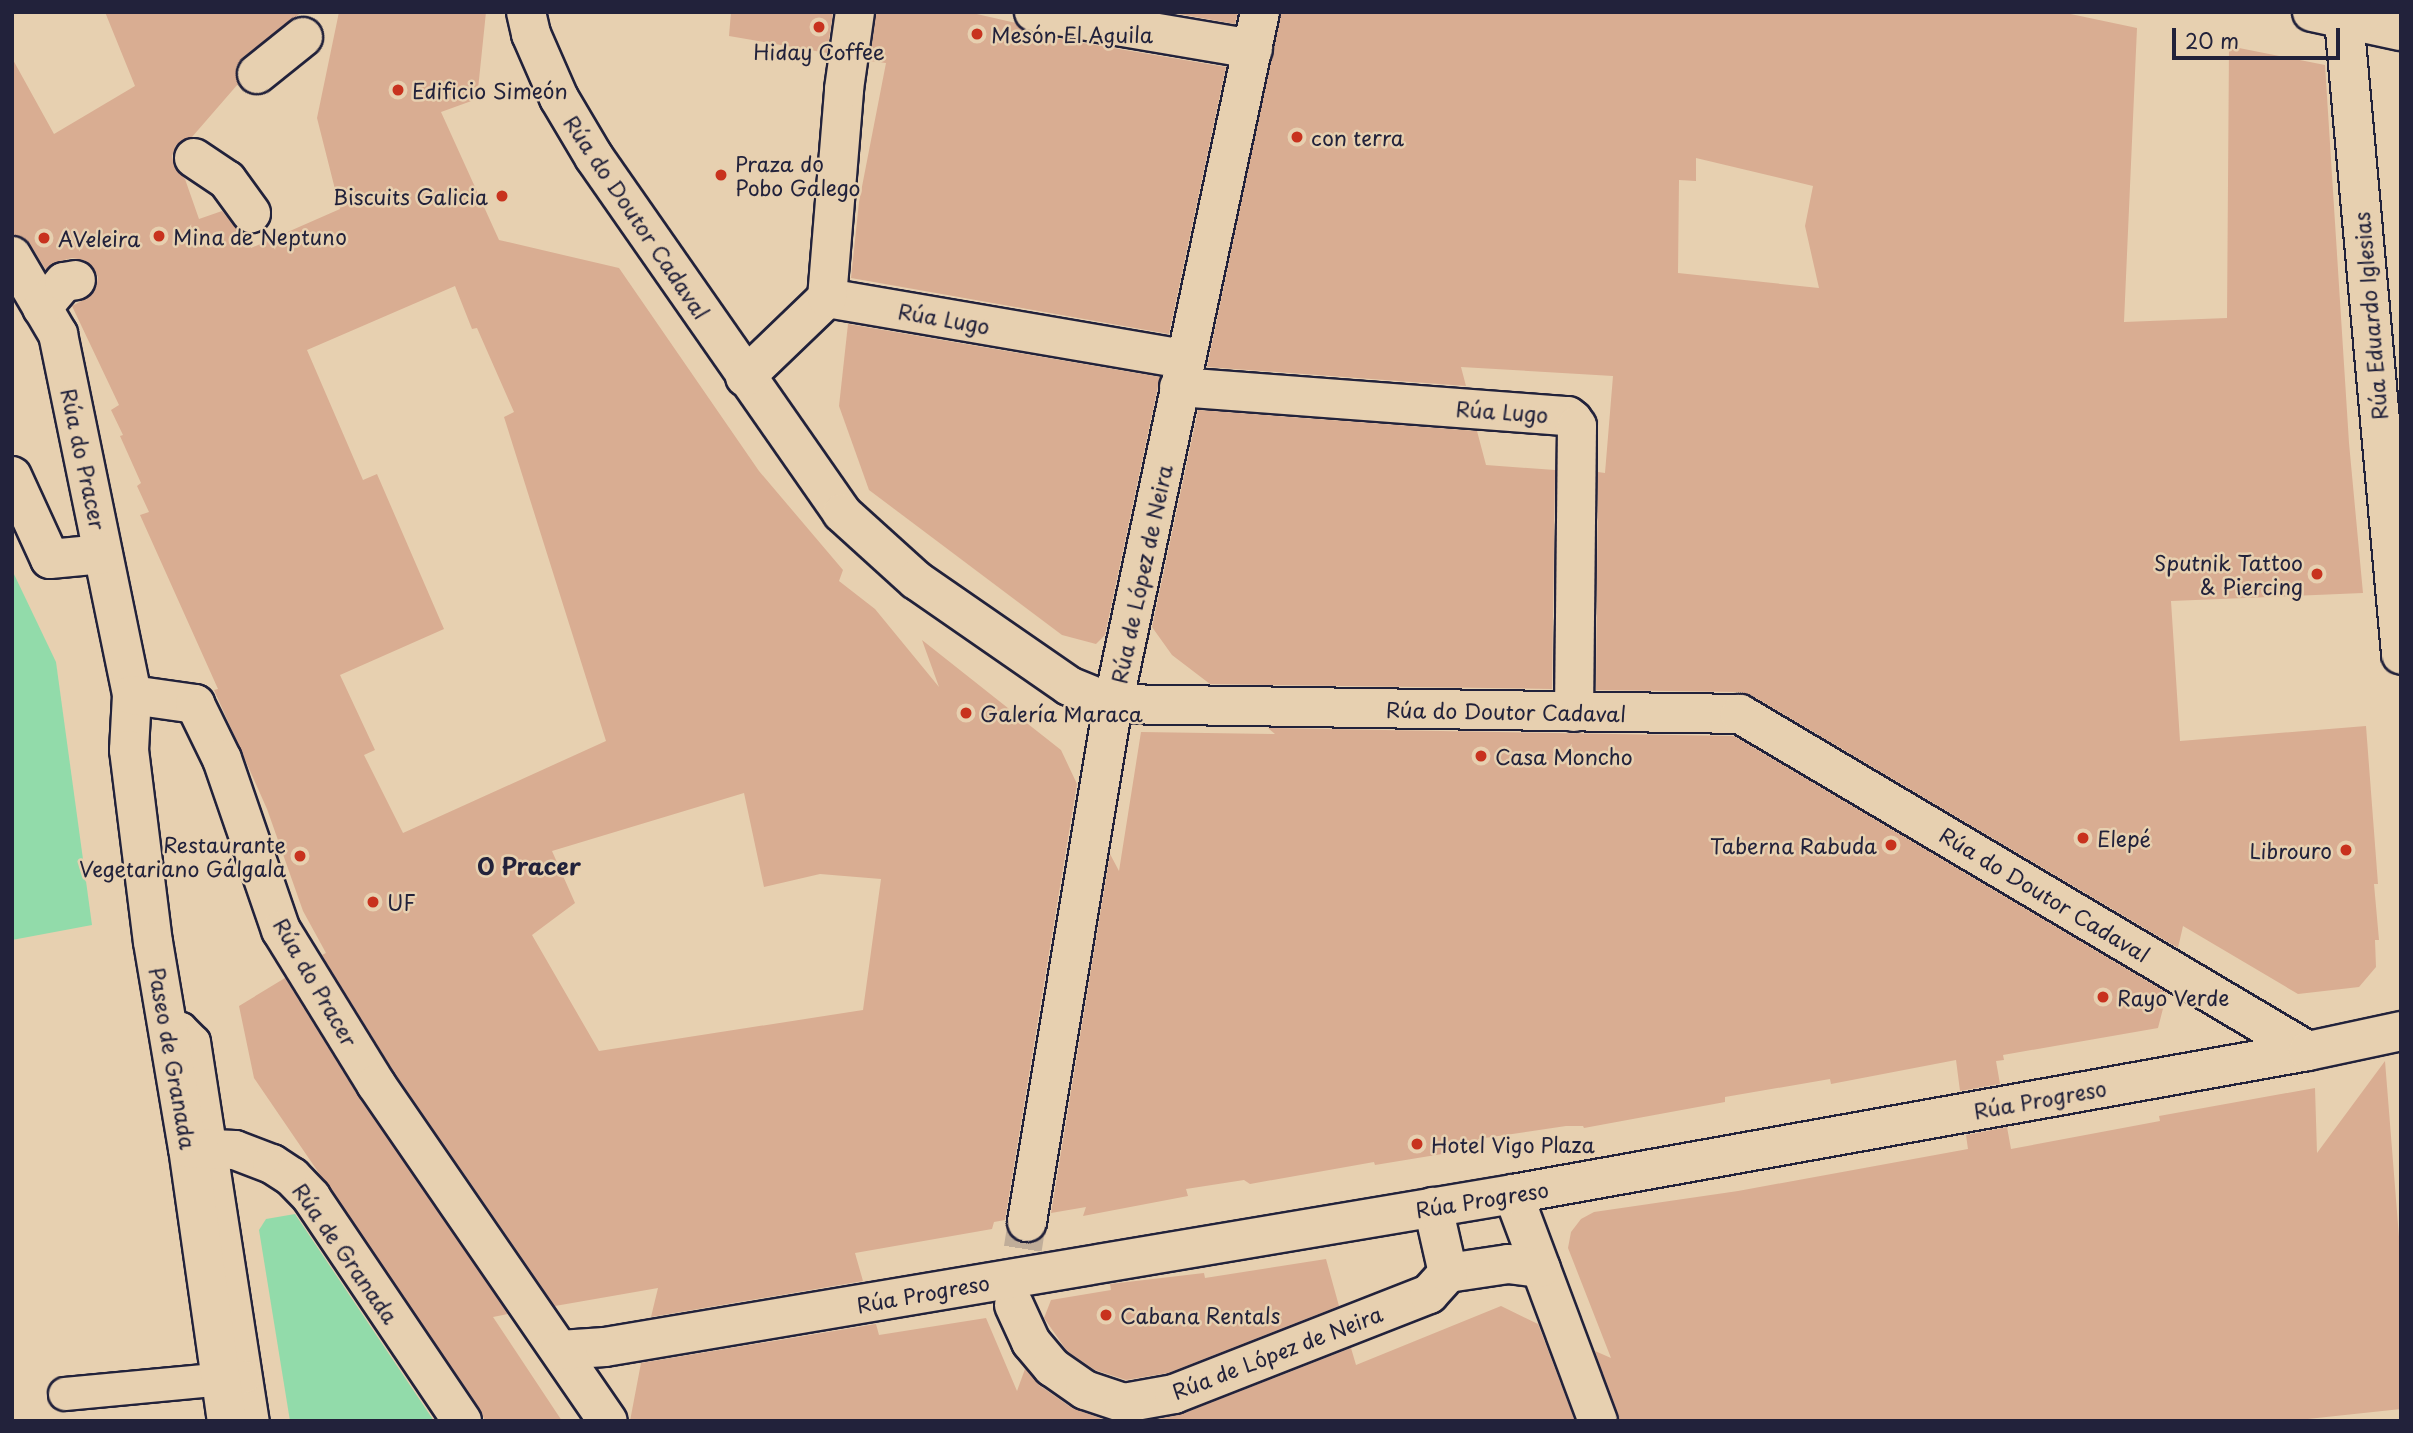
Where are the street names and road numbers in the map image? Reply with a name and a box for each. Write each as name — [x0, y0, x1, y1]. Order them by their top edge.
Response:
street label: Rúa do Doutor Cadaval — [560, 111, 714, 323]
street label: Rúa Eduardo Iglesias — [2348, 211, 2392, 421]
street label: Rúa Lugo — [896, 297, 992, 339]
street label: Rúa do Pracer — [57, 386, 111, 532]
street label: Rúa Lugo — [1455, 395, 1549, 427]
street label: Rúa de López de Neira — [1105, 461, 1177, 687]
street label: Rúa do Doutor Cadaval — [1387, 696, 1625, 726]
street label: Rúa do Doutor Cadaval — [1937, 822, 2153, 966]
street label: Rúa do Pracer — [269, 913, 363, 1051]
street label: Paseo de Granada — [145, 965, 201, 1151]
street label: Rúa Progreso — [1972, 1075, 2108, 1123]
street label: Rúa Progreso — [1414, 1176, 1550, 1222]
street label: Rúa de Granada — [288, 1177, 404, 1329]
street label: Rúa Progreso — [855, 1269, 991, 1317]
street label: Rúa de López de Neira — [1167, 1300, 1387, 1404]

